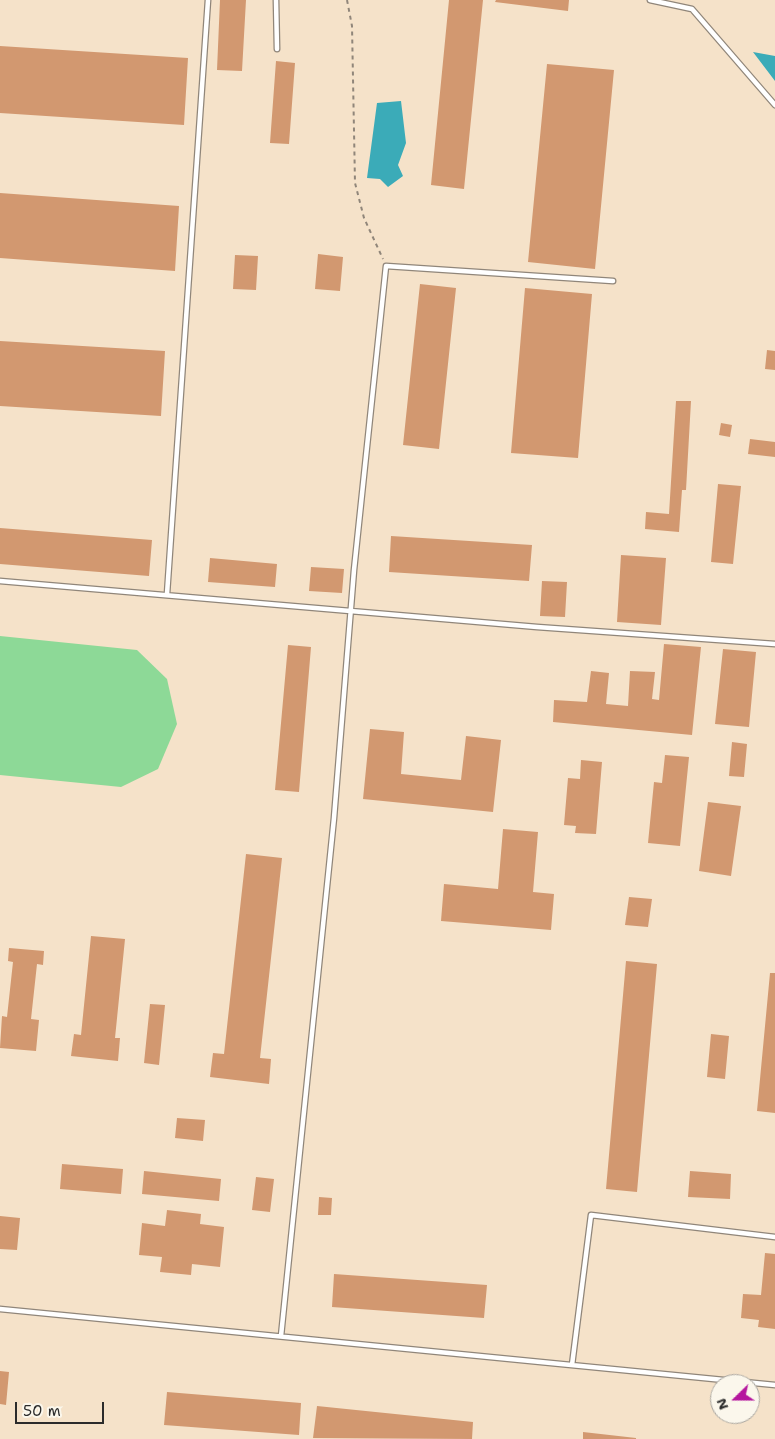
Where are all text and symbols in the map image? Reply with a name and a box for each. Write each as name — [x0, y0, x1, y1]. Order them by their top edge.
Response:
north arrow — [710, 1374, 760, 1424]
scale bar — [18, 1392, 106, 1424]
text: N — [712, 1396, 732, 1413]
text: 50 m — [23, 1401, 61, 1421]

